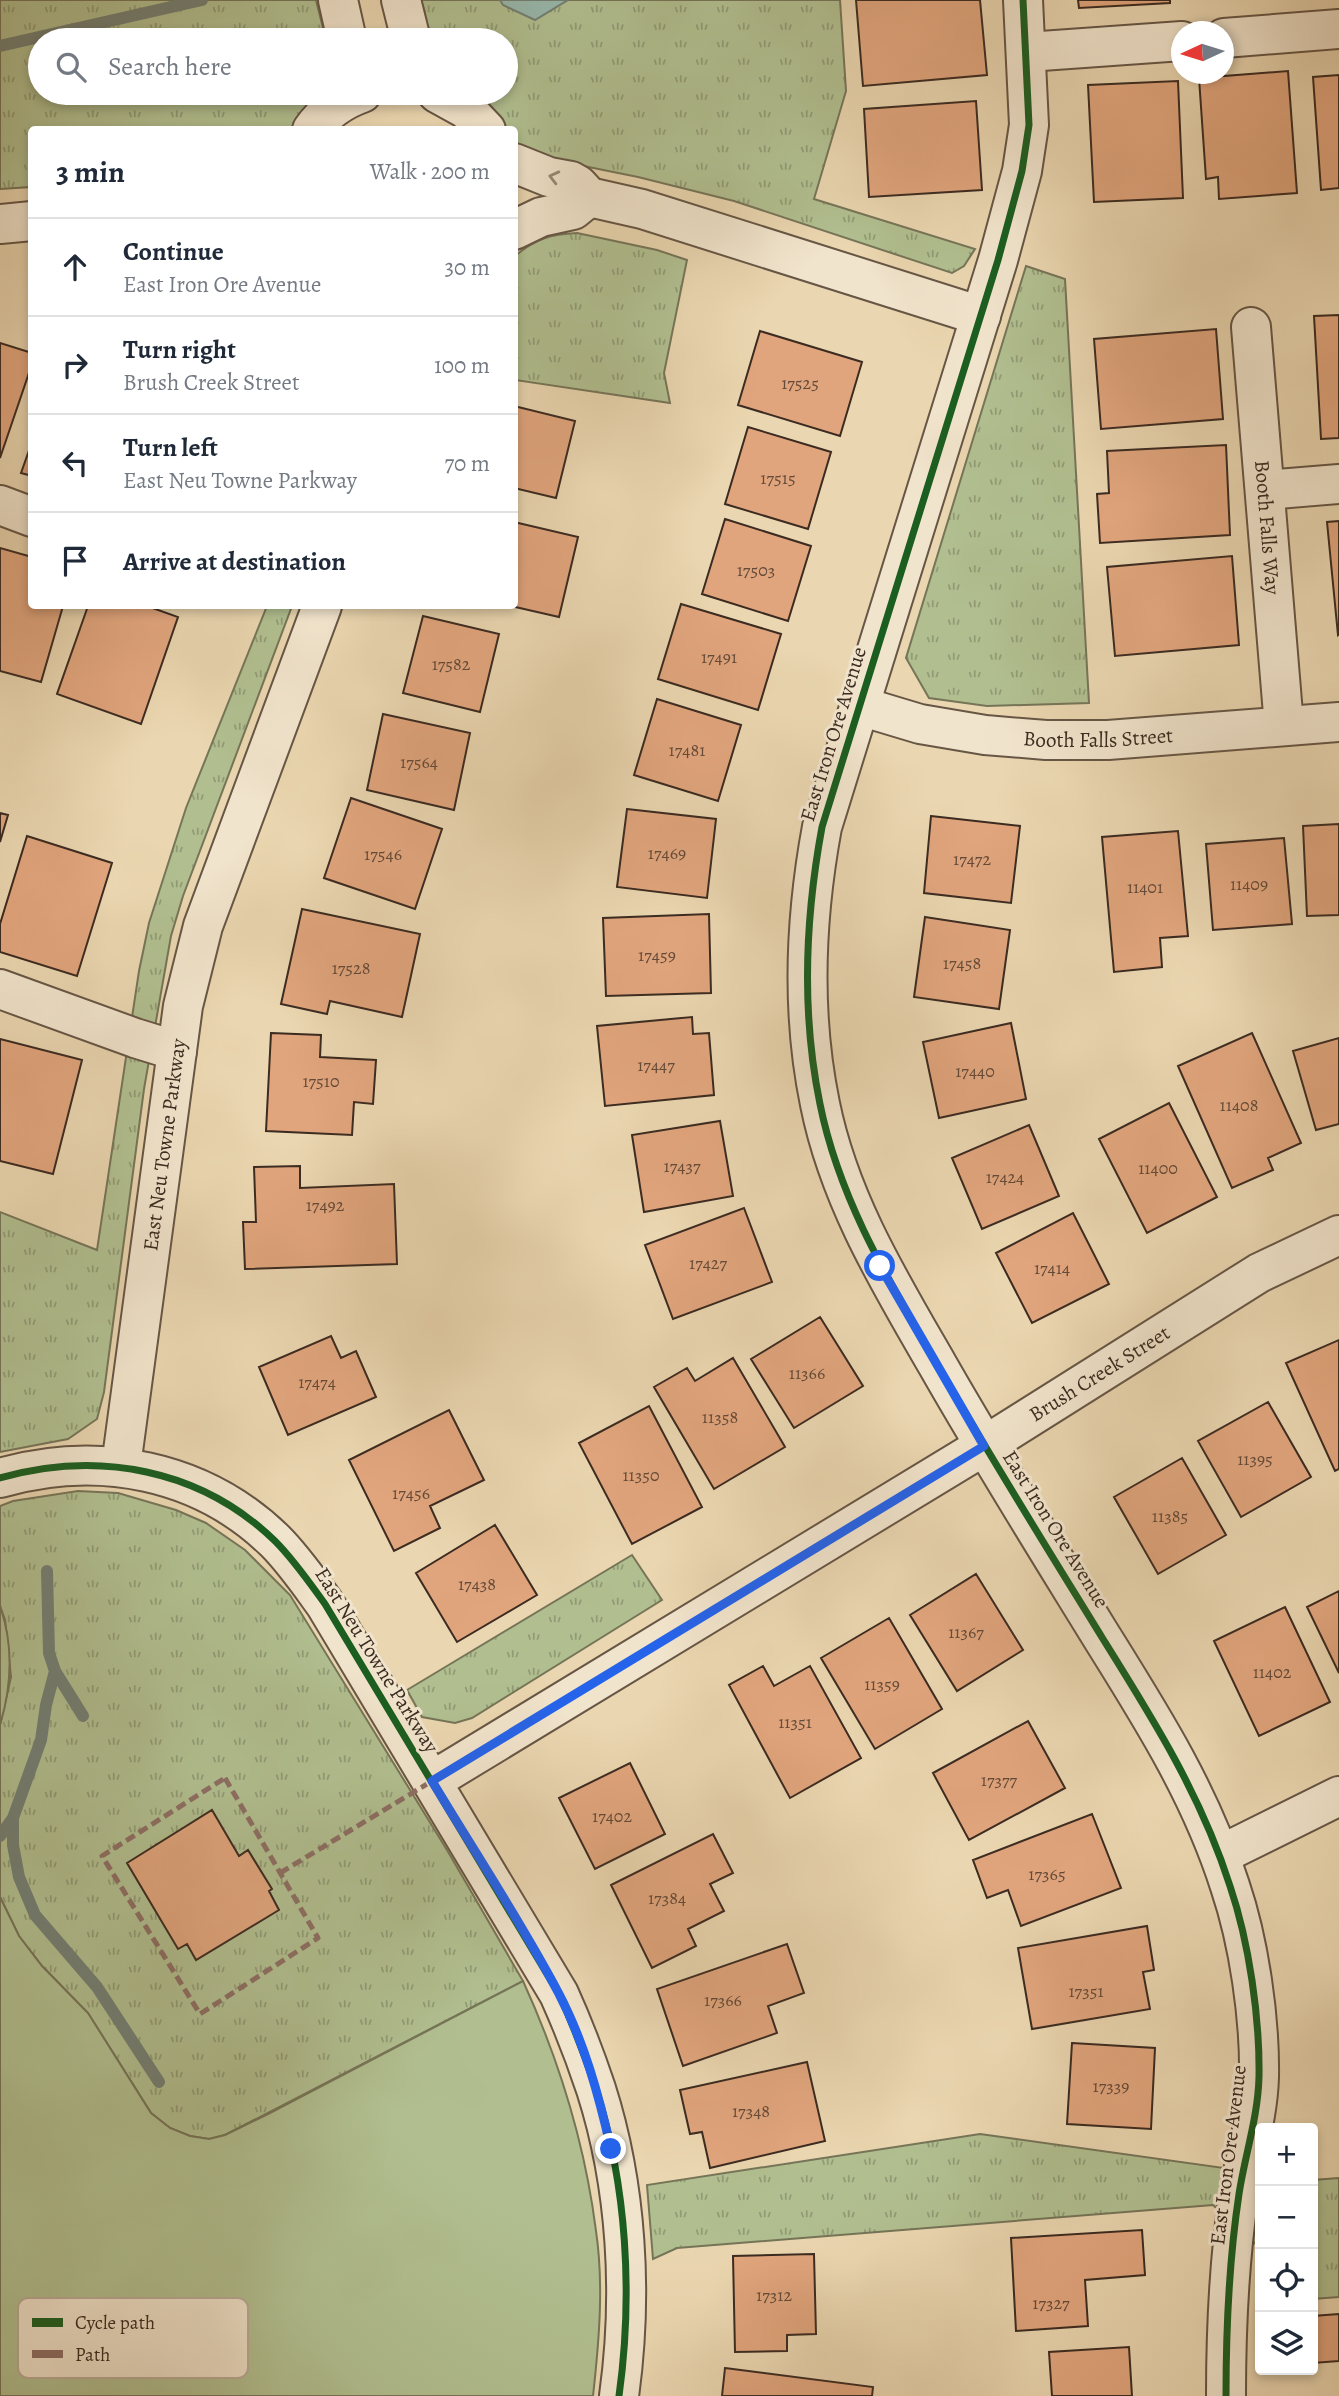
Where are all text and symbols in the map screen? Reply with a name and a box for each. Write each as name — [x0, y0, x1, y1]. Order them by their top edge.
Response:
north arrow — [1171, 21, 1234, 84]
search box — [28, 28, 518, 105]
icon: search — [52, 48, 90, 86]
text: Search here — [108, 49, 232, 84]
text: 3 min — [56, 152, 125, 192]
text: Walk · 200 m — [370, 156, 490, 187]
one-way arrow — [548, 171, 560, 185]
text: Continue — [123, 234, 224, 269]
icon: ahead — [56, 248, 94, 286]
text: 30 m — [444, 252, 490, 283]
text: East Iron Ore Avenue — [123, 269, 321, 300]
text: Turn right — [123, 332, 236, 367]
icon: right — [56, 346, 94, 384]
text: 100 m — [434, 350, 490, 381]
text: Brush Creek Street — [123, 367, 300, 398]
house number: 17525 — [781, 371, 819, 395]
text: Turn left — [123, 430, 218, 465]
icon: left — [56, 444, 94, 482]
text: 70 m — [444, 448, 490, 479]
street label: Booth Falls Way — [1248, 459, 1287, 596]
text: East Neu Towne Parkway — [123, 465, 357, 496]
house number: 17515 — [760, 466, 796, 490]
icon: arrive — [56, 542, 94, 580]
text: Arrive at destination — [123, 544, 346, 579]
house number: 17503 — [737, 558, 775, 582]
street label: East Iron Ore Avenue — [793, 643, 873, 825]
house number: 17491 — [701, 645, 737, 669]
house number: 17582 — [432, 652, 471, 676]
street label: Booth Falls Street — [1022, 721, 1174, 754]
house number: 17481 — [669, 738, 705, 762]
house number: 17564 — [400, 750, 438, 774]
house number: 17469 — [648, 841, 686, 865]
house number: 17546 — [364, 842, 402, 866]
house number: 17472 — [953, 847, 991, 871]
house number: 11409 — [1230, 872, 1268, 896]
house number: 11401 — [1127, 875, 1163, 899]
house number: 17459 — [638, 943, 676, 967]
house number: 17458 — [943, 951, 981, 975]
house number: 17528 — [332, 956, 370, 980]
street label: East Neu Towne Parkway — [136, 1036, 193, 1253]
house number: 17447 — [637, 1053, 675, 1077]
house number: 17440 — [955, 1059, 995, 1083]
house number: 17510 — [302, 1069, 340, 1093]
house number: 11408 — [1220, 1093, 1258, 1117]
house number: 17437 — [664, 1154, 701, 1178]
house number: 11400 — [1138, 1156, 1178, 1180]
house number: 17424 — [986, 1165, 1024, 1189]
house number: 17492 — [306, 1193, 345, 1217]
route start — [864, 1250, 895, 1281]
house number: 17427 — [689, 1251, 727, 1275]
house number: 17414 — [1034, 1256, 1070, 1280]
street label: Brush Creek Street — [1024, 1319, 1175, 1428]
house number: 11366 — [789, 1361, 825, 1385]
house number: 17474 — [298, 1370, 336, 1394]
house number: 11358 — [702, 1405, 738, 1429]
street label: East Iron Ore Avenue — [996, 1445, 1116, 1613]
house number: 11395 — [1237, 1447, 1273, 1471]
house number: 11350 — [622, 1463, 660, 1487]
house number: 17456 — [392, 1481, 430, 1505]
house number: 11385 — [1152, 1504, 1188, 1528]
street label: East Neu Towne Parkway — [308, 1562, 446, 1759]
house number: 17438 — [458, 1572, 496, 1596]
house number: 11367 — [948, 1620, 984, 1644]
house number: 11402 — [1253, 1660, 1292, 1684]
house number: 11359 — [864, 1672, 900, 1696]
house number: 11351 — [778, 1710, 812, 1734]
house number: 17377 — [981, 1768, 1018, 1792]
house number: 17402 — [592, 1804, 632, 1828]
house number: 17365 — [1028, 1862, 1066, 1886]
house number: 17384 — [648, 1886, 686, 1910]
house number: 17351 — [1068, 1979, 1104, 2003]
house number: 17366 — [704, 1988, 742, 2012]
street label: East Iron Ore Avenue — [1203, 2063, 1253, 2247]
house number: 17339 — [1093, 2074, 1129, 2098]
house number: 17348 — [732, 2099, 770, 2123]
map controls — [1255, 2123, 1318, 2375]
button: + — [1255, 2123, 1318, 2186]
route end — [595, 2133, 626, 2164]
button: − — [1255, 2186, 1318, 2249]
button: locate — [1255, 2249, 1318, 2312]
house number: 17312 — [756, 2283, 792, 2307]
house number: 17327 — [1032, 2291, 1070, 2315]
legend — [18, 2298, 248, 2378]
text: Cycle path — [75, 2310, 155, 2336]
button: layers — [1255, 2312, 1318, 2375]
text: Path — [75, 2342, 110, 2368]

